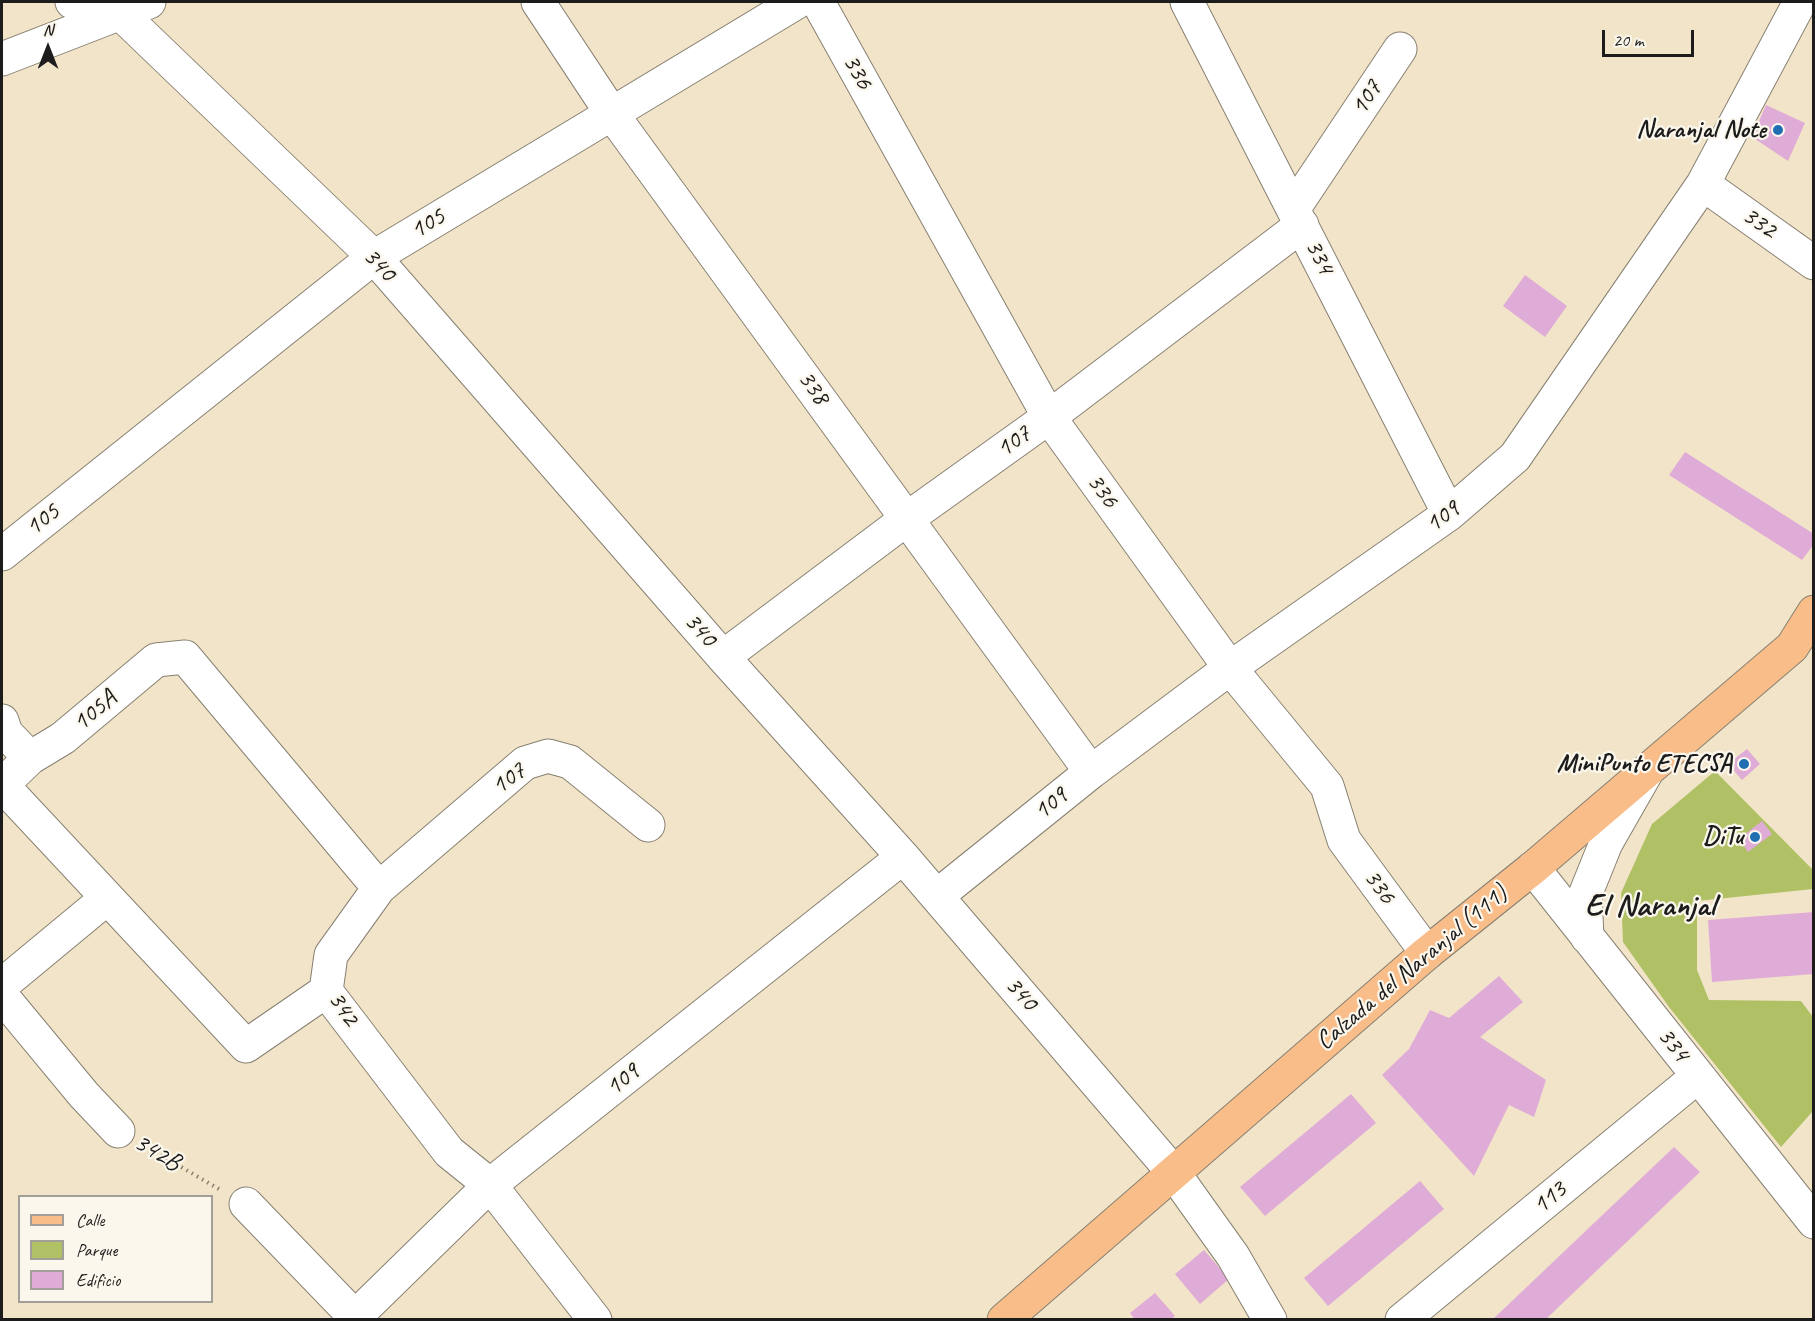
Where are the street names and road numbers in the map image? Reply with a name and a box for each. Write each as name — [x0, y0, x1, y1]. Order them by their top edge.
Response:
street label: 336 — [835, 49, 879, 95]
street label: 107 — [1344, 75, 1390, 121]
street label: 332 — [1736, 200, 1782, 246]
street label: 105 — [405, 202, 451, 246]
street label: 334 — [1297, 234, 1341, 280]
street label: 340 — [356, 242, 402, 288]
street label: 338 — [790, 365, 836, 411]
street label: 107 — [991, 419, 1037, 465]
street label: 336 — [1079, 468, 1125, 514]
street label: 109 — [1420, 494, 1466, 540]
street label: 105 — [20, 497, 66, 543]
street label: 340 — [677, 607, 723, 653]
street label: 105A — [67, 684, 123, 738]
street label: 107 — [486, 756, 532, 802]
street label: 109 — [1028, 781, 1074, 827]
street label: 336 — [1356, 864, 1402, 910]
street label: Calzada del Naranjal (111) — [1310, 879, 1514, 1057]
street label: 340 — [998, 971, 1044, 1017]
street label: 342 — [320, 986, 366, 1032]
street label: 334 — [1650, 1022, 1696, 1068]
street label: 109 — [600, 1057, 646, 1103]
street label: 342B — [128, 1127, 186, 1179]
street label: 113 — [1527, 1175, 1573, 1221]

